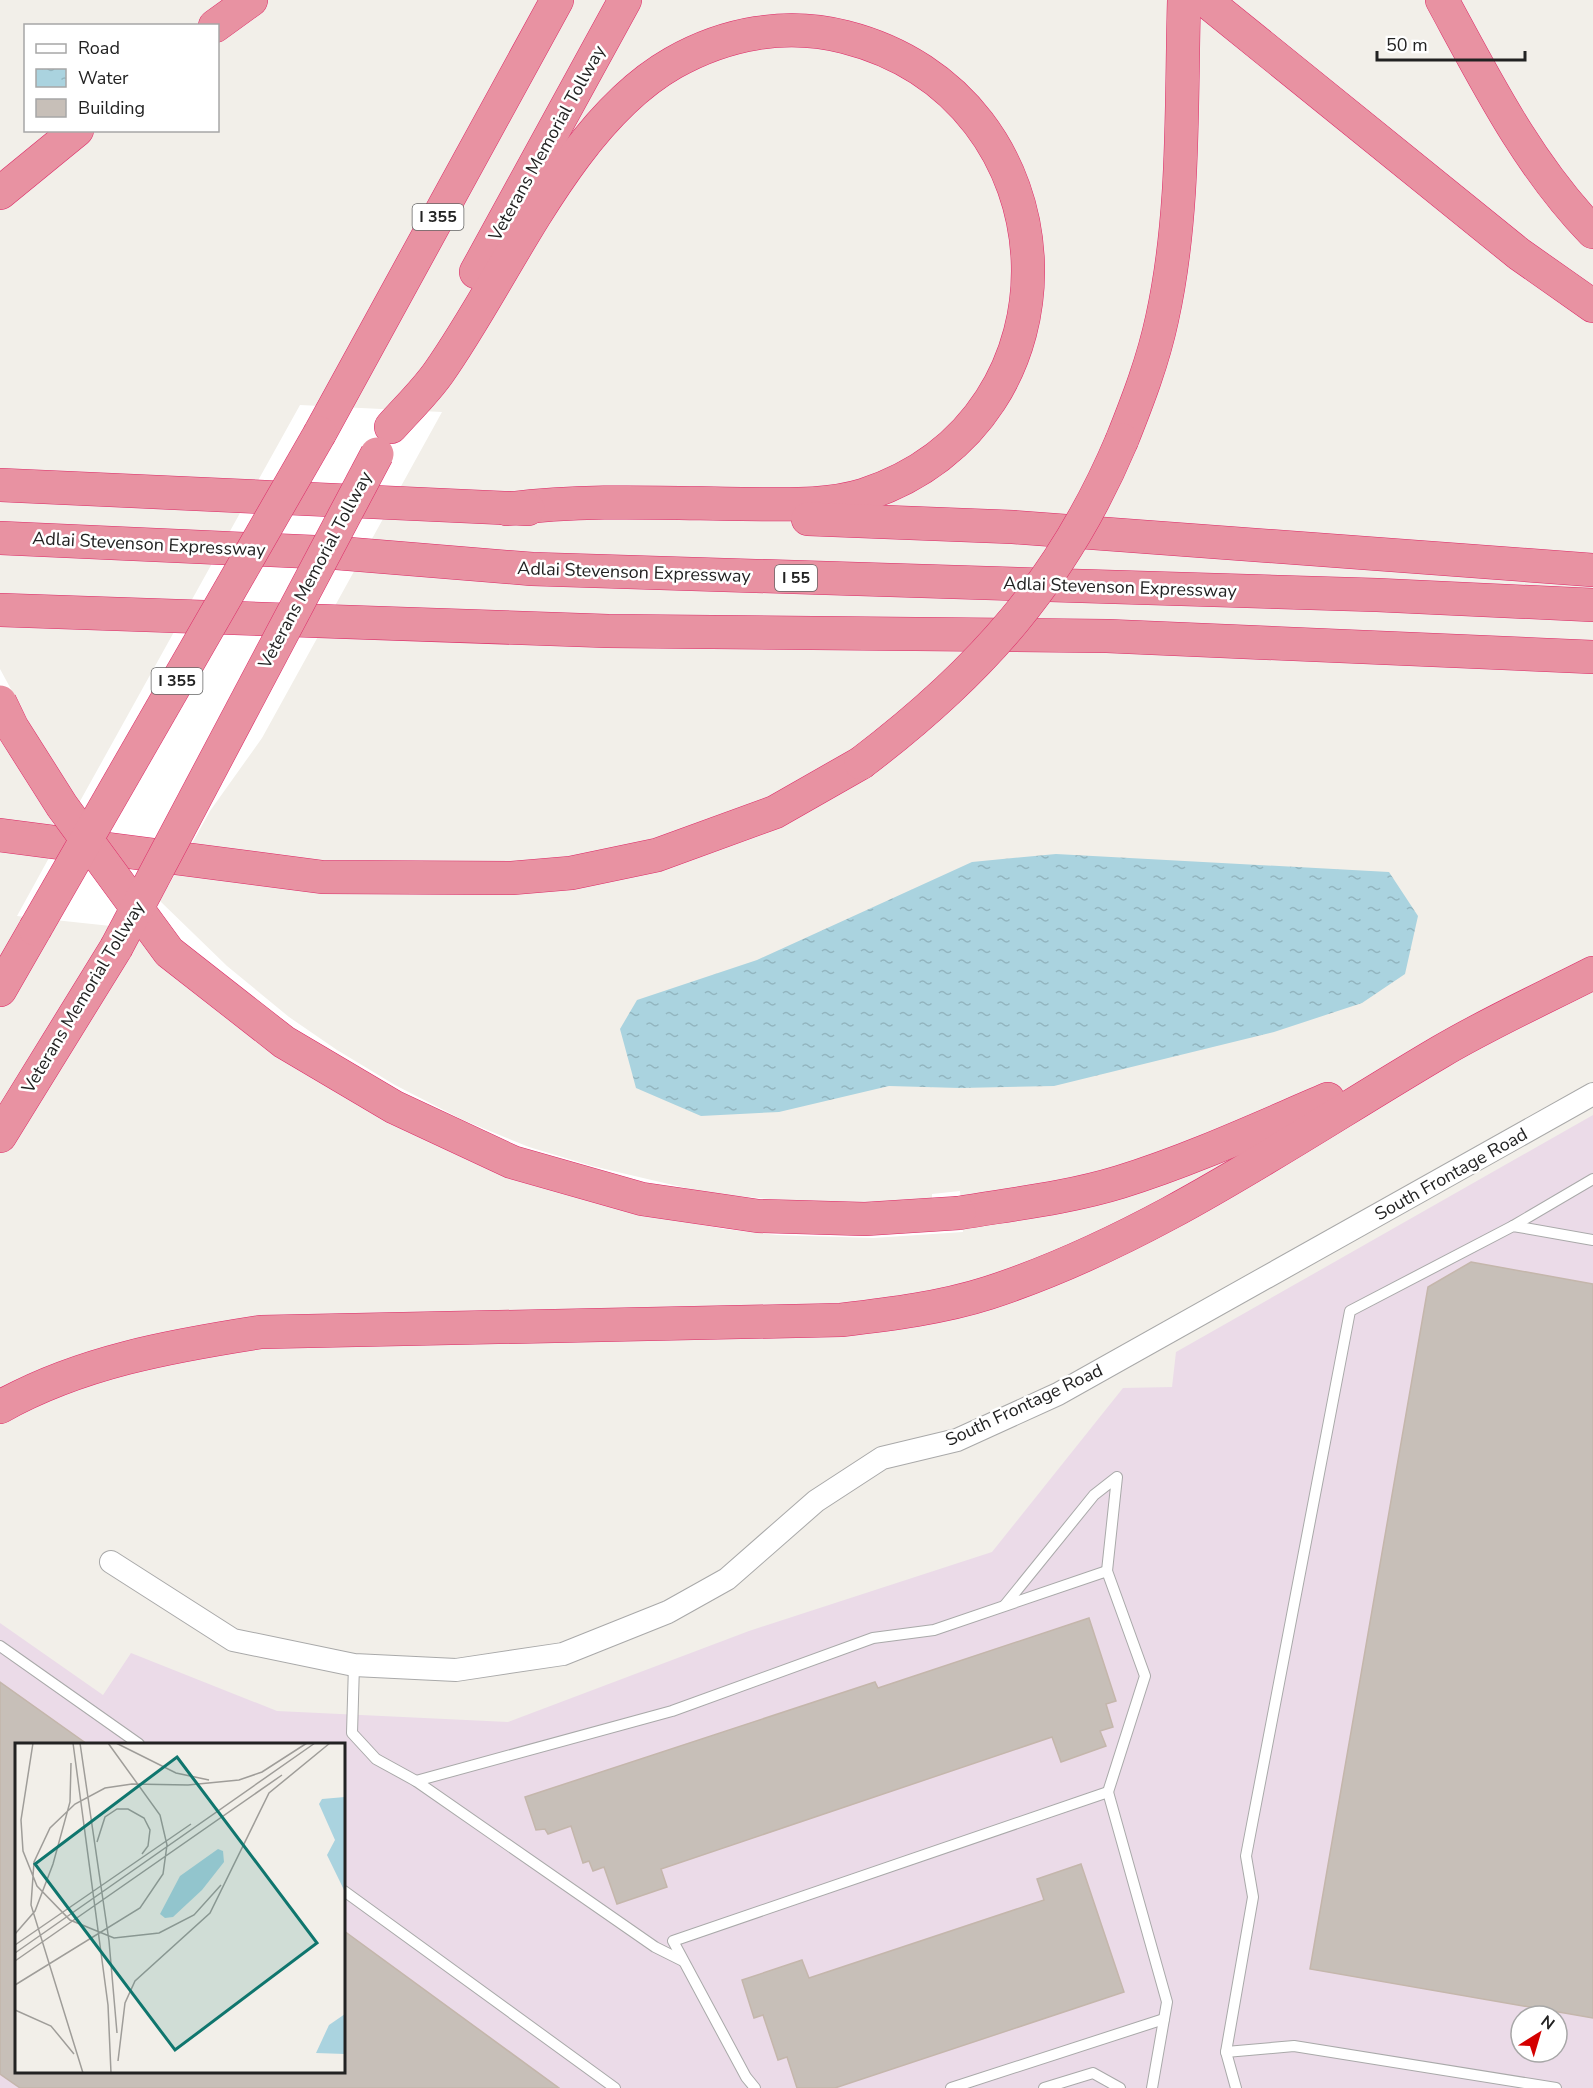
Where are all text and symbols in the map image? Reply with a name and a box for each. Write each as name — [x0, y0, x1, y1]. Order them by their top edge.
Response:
legend — [24, 24, 219, 132]
scale bar — [1377, 24, 1526, 62]
text: 50 m — [1386, 33, 1428, 57]
text: Road — [78, 36, 120, 60]
street label: Veterans Memorial Tollway — [483, 40, 611, 246]
text: Water — [78, 66, 129, 90]
text: Building — [78, 96, 145, 120]
road number: I 355 — [412, 204, 464, 230]
street label: Veterans Memorial Tollway — [252, 467, 378, 674]
street label: Adlai Stevenson Expressway — [32, 526, 267, 562]
street label: Adlai Stevenson Expressway — [517, 556, 752, 588]
road number: I 55 — [775, 565, 817, 591]
street label: Adlai Stevenson Expressway — [1003, 571, 1238, 603]
road number: I 355 — [152, 668, 202, 694]
street label: Veterans Memorial Tollway — [15, 896, 150, 1098]
street label: South Frontage Road — [1370, 1122, 1532, 1226]
street label: South Frontage Road — [941, 1358, 1107, 1452]
inset map — [15, 1743, 345, 2073]
north arrow — [1509, 2004, 1569, 2064]
text: N — [1536, 2010, 1559, 2035]

